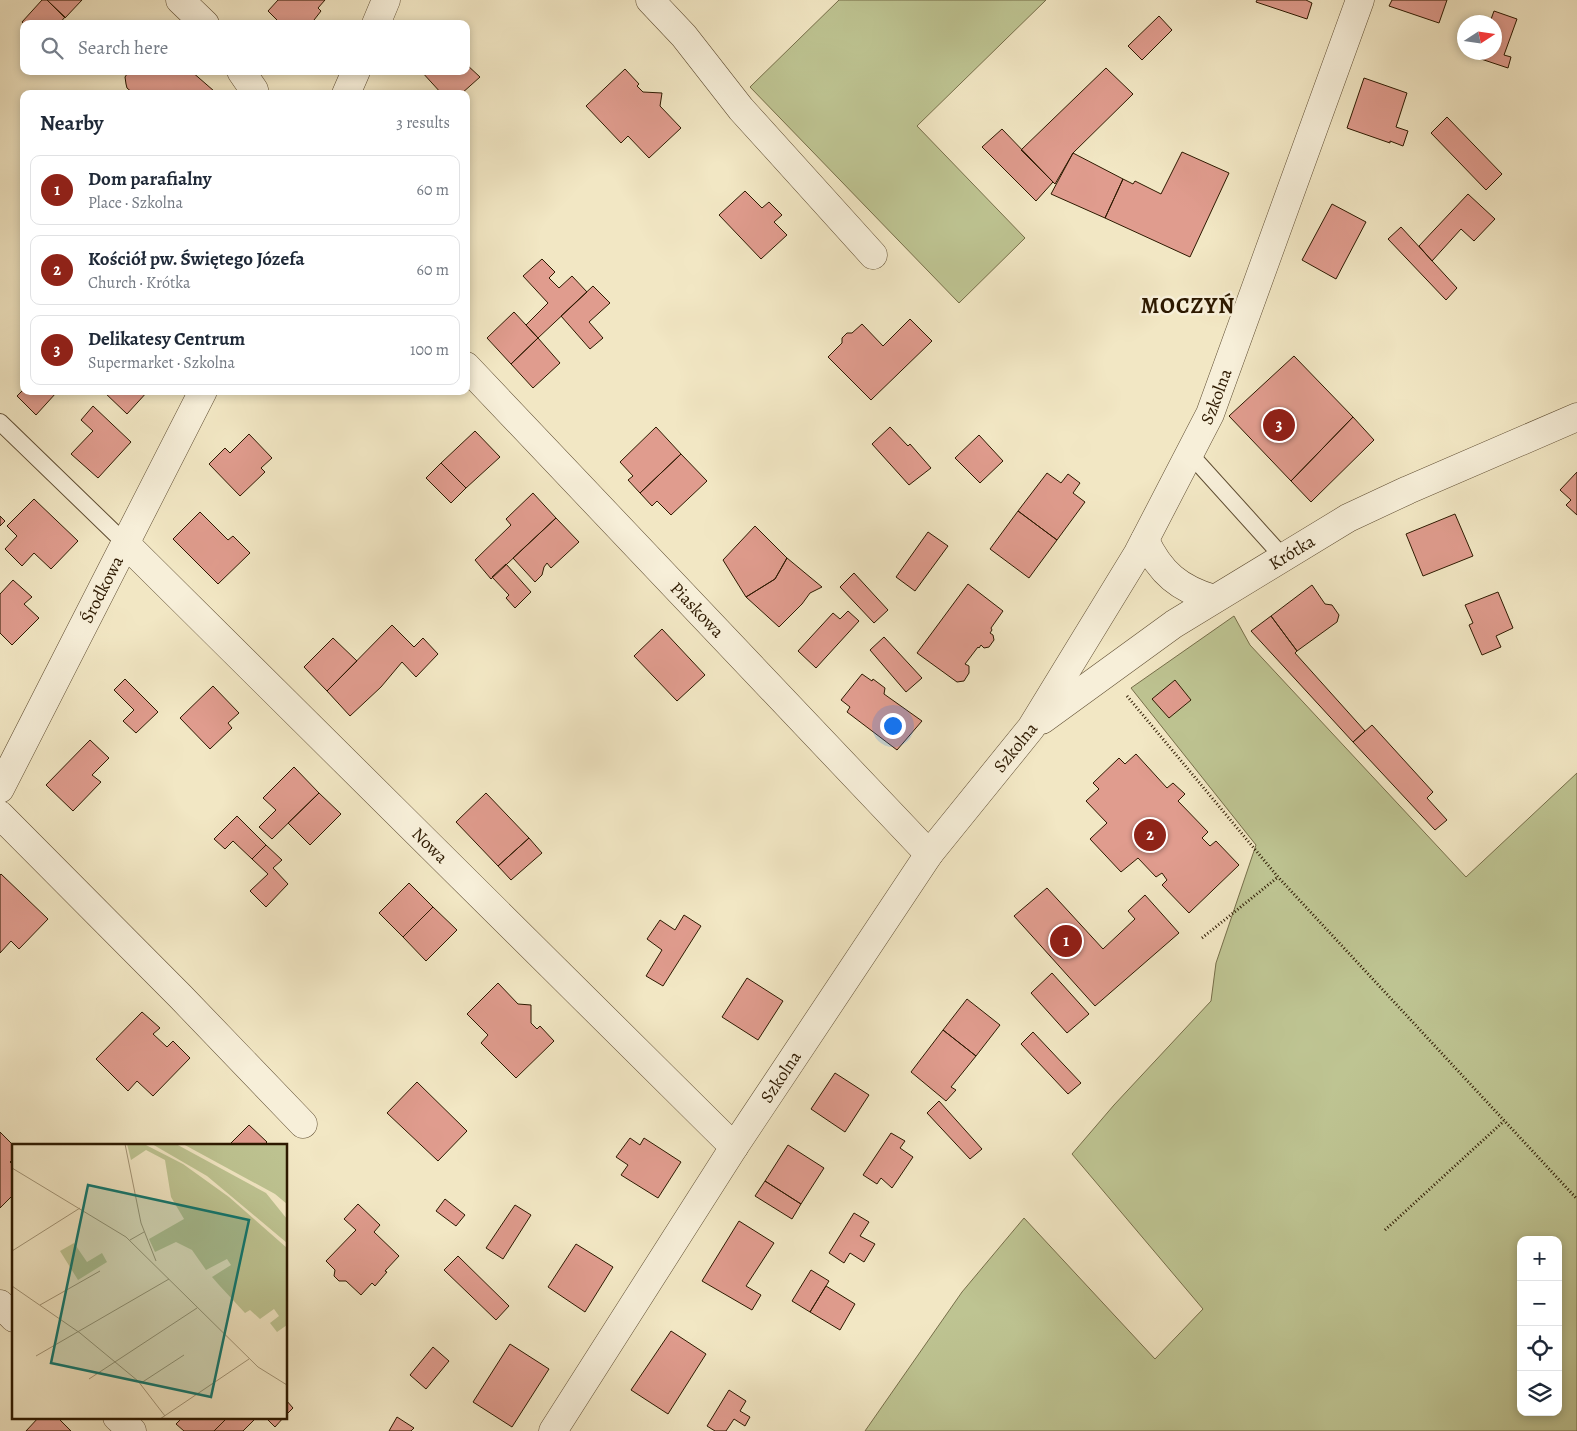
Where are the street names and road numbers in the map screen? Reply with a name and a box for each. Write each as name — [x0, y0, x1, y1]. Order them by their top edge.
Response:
street label: Szkolna — [1194, 365, 1238, 429]
street label: Krótka — [1264, 529, 1320, 576]
street label: Środkowa — [75, 551, 129, 627]
street label: Piaskowa — [665, 577, 730, 643]
street label: Szkolna — [988, 717, 1043, 777]
street label: Nowa — [407, 822, 454, 869]
street label: Szkolna — [755, 1046, 807, 1108]

